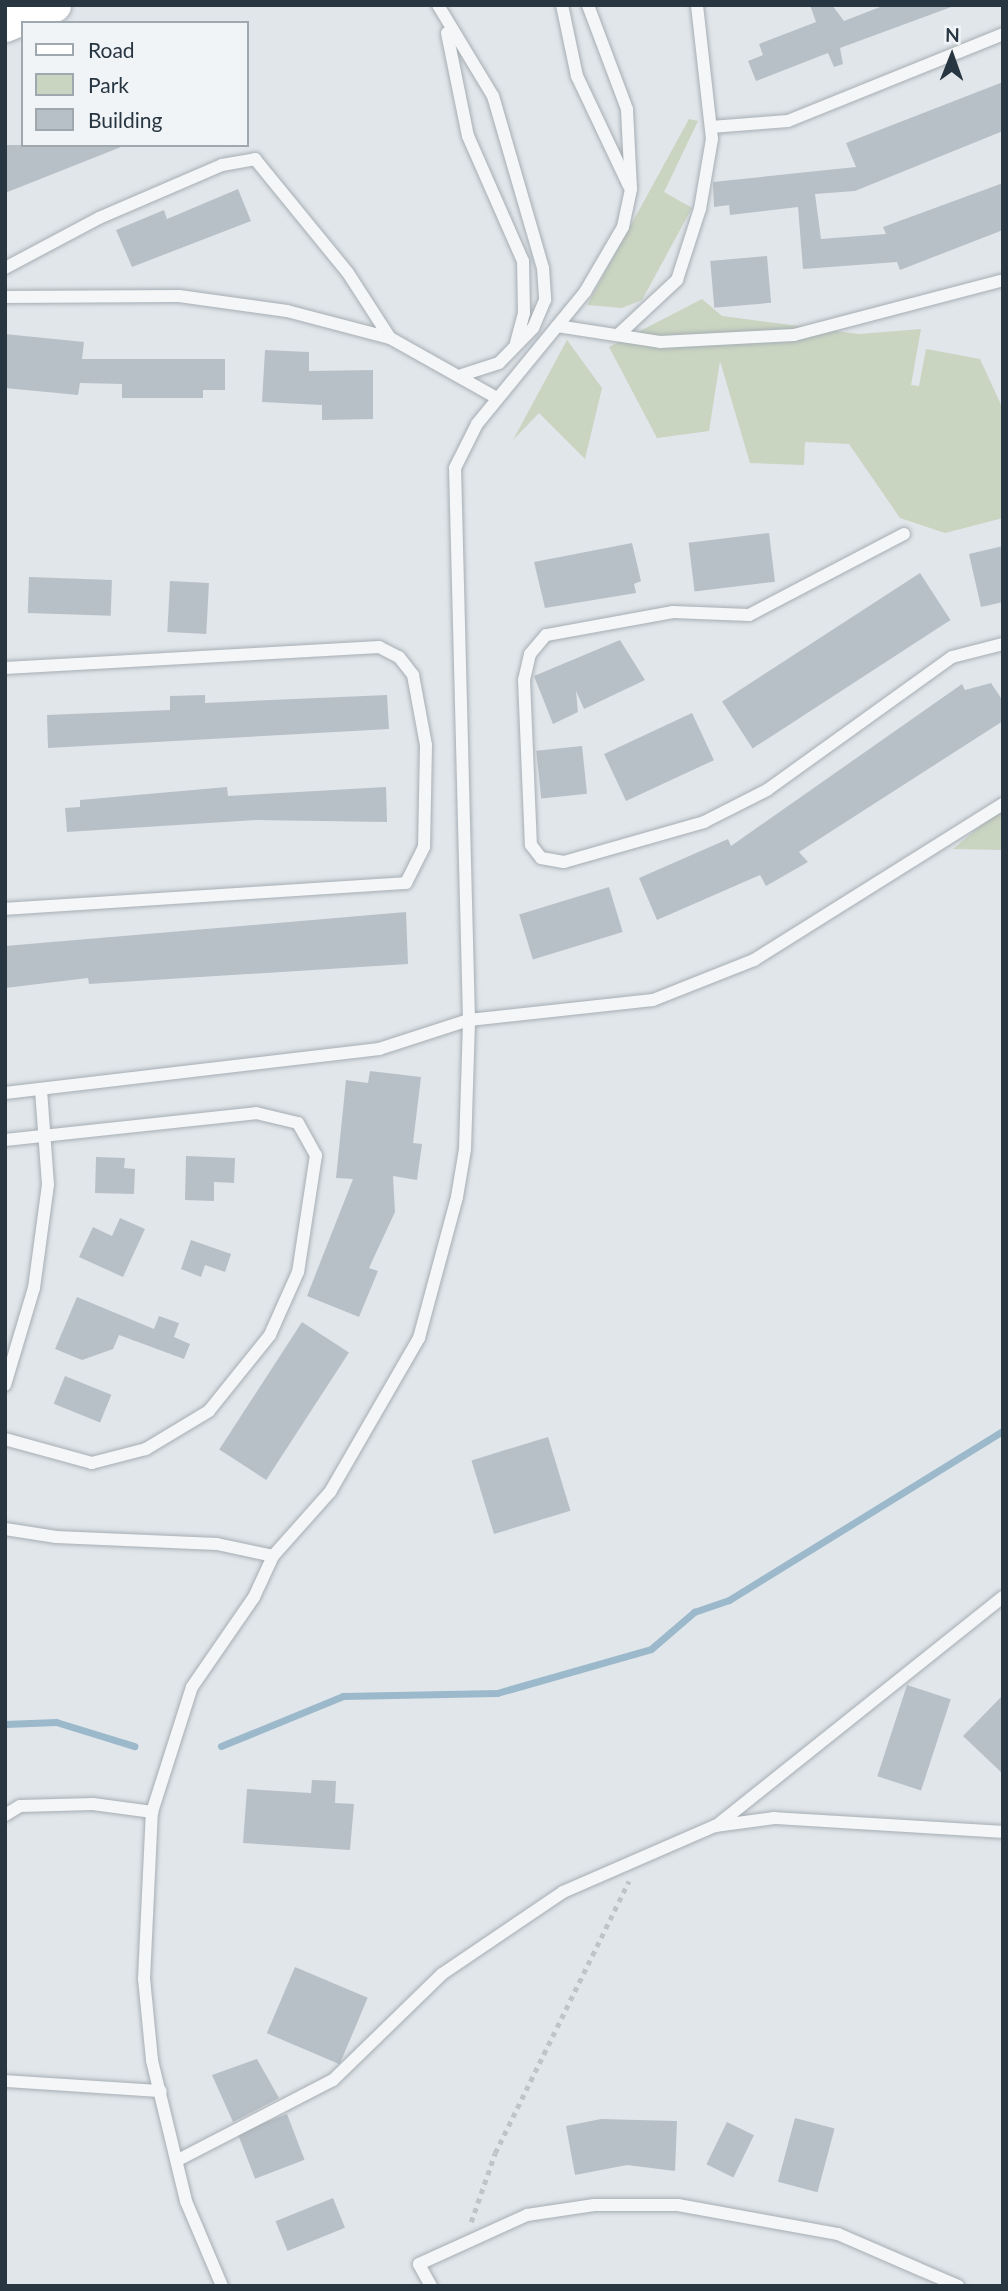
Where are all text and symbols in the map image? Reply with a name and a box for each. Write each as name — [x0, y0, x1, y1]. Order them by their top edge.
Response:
legend — [21, 21, 248, 147]
north arrow — [917, 21, 987, 91]
text: N — [945, 23, 960, 46]
text: Road — [88, 37, 135, 62]
text: Park — [88, 72, 129, 97]
text: Building — [88, 107, 163, 132]

